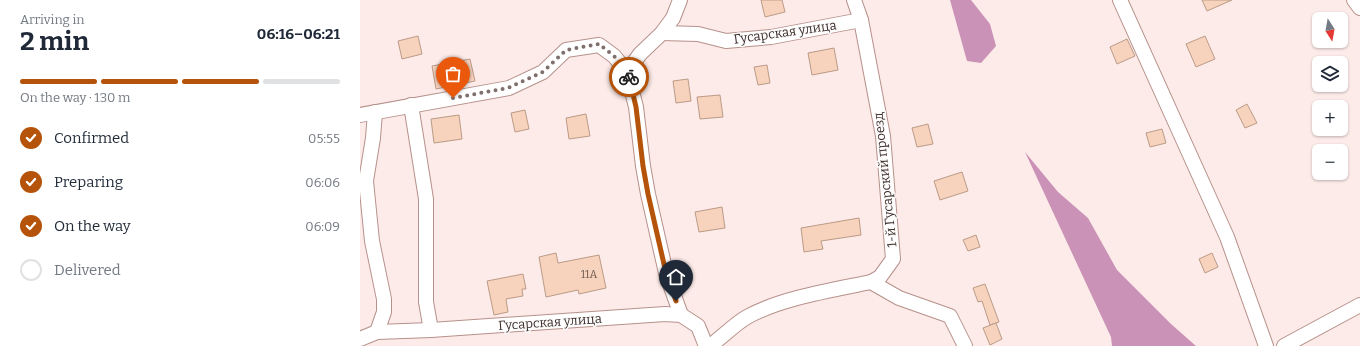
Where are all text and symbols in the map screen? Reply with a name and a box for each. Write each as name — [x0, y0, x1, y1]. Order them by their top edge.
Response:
text: Arriving in — [20, 12, 85, 27]
north arrow — [1312, 12, 1348, 48]
map controls — [1312, 12, 1348, 180]
street label: Гусарская улица — [732, 17, 838, 47]
text: 06:16–06:21 — [257, 25, 340, 43]
text: 2 min — [20, 26, 89, 57]
button: layers — [1312, 56, 1348, 92]
pin — [436, 57, 470, 98]
courier — [609, 57, 649, 97]
icon: bag — [442, 63, 464, 85]
icon: bike — [618, 66, 640, 88]
text: On the way · 130 m — [20, 90, 130, 105]
button: + — [1312, 100, 1348, 136]
street label: 1-й Гусарский проезд — [870, 112, 900, 248]
icon: check — [20, 127, 42, 149]
text: Confirmed — [54, 129, 129, 147]
text: 05:55 — [308, 131, 340, 146]
button: − — [1312, 144, 1348, 180]
icon: check — [20, 171, 42, 193]
text: Preparing — [54, 173, 123, 191]
text: 06:06 — [305, 175, 340, 190]
icon: check — [20, 215, 42, 237]
text: On the way — [54, 217, 131, 235]
text: 06:09 — [305, 219, 340, 234]
pin — [659, 260, 693, 301]
text: Delivered — [54, 261, 121, 279]
icon: home — [665, 266, 687, 288]
house number: 11А — [581, 268, 598, 281]
street label: Гусарская улица — [498, 311, 602, 333]

